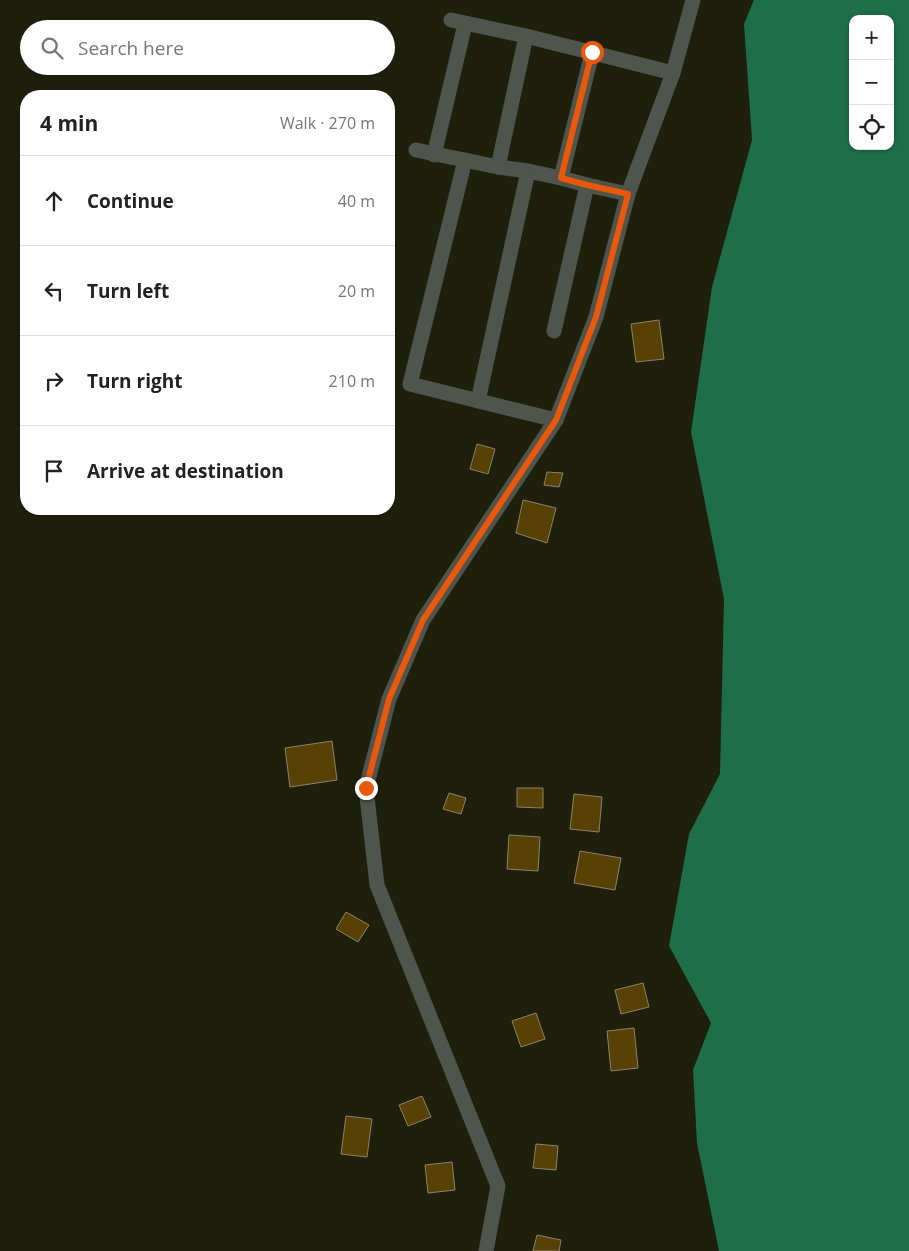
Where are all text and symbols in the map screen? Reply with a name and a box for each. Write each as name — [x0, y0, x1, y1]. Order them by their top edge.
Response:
map controls — [849, 15, 894, 150]
button: + — [849, 15, 894, 60]
search box — [20, 20, 395, 75]
icon: search — [38, 34, 66, 62]
text: Search here — [78, 35, 184, 61]
route start — [581, 41, 604, 64]
button: − — [849, 60, 894, 105]
button: locate — [849, 105, 894, 150]
text: 4 min — [40, 109, 98, 137]
text: Walk · 270 m — [280, 112, 375, 134]
icon: ahead — [40, 187, 68, 215]
text: Continue — [87, 188, 174, 214]
text: 40 m — [338, 190, 375, 212]
icon: left — [40, 277, 68, 305]
text: Turn left — [87, 278, 169, 304]
text: 20 m — [338, 280, 375, 302]
icon: right — [40, 367, 68, 395]
text: Turn right — [87, 368, 182, 394]
text: 210 m — [329, 370, 375, 392]
icon: arrive — [40, 457, 68, 485]
text: Arrive at destination — [87, 458, 284, 484]
route end — [355, 777, 378, 800]

